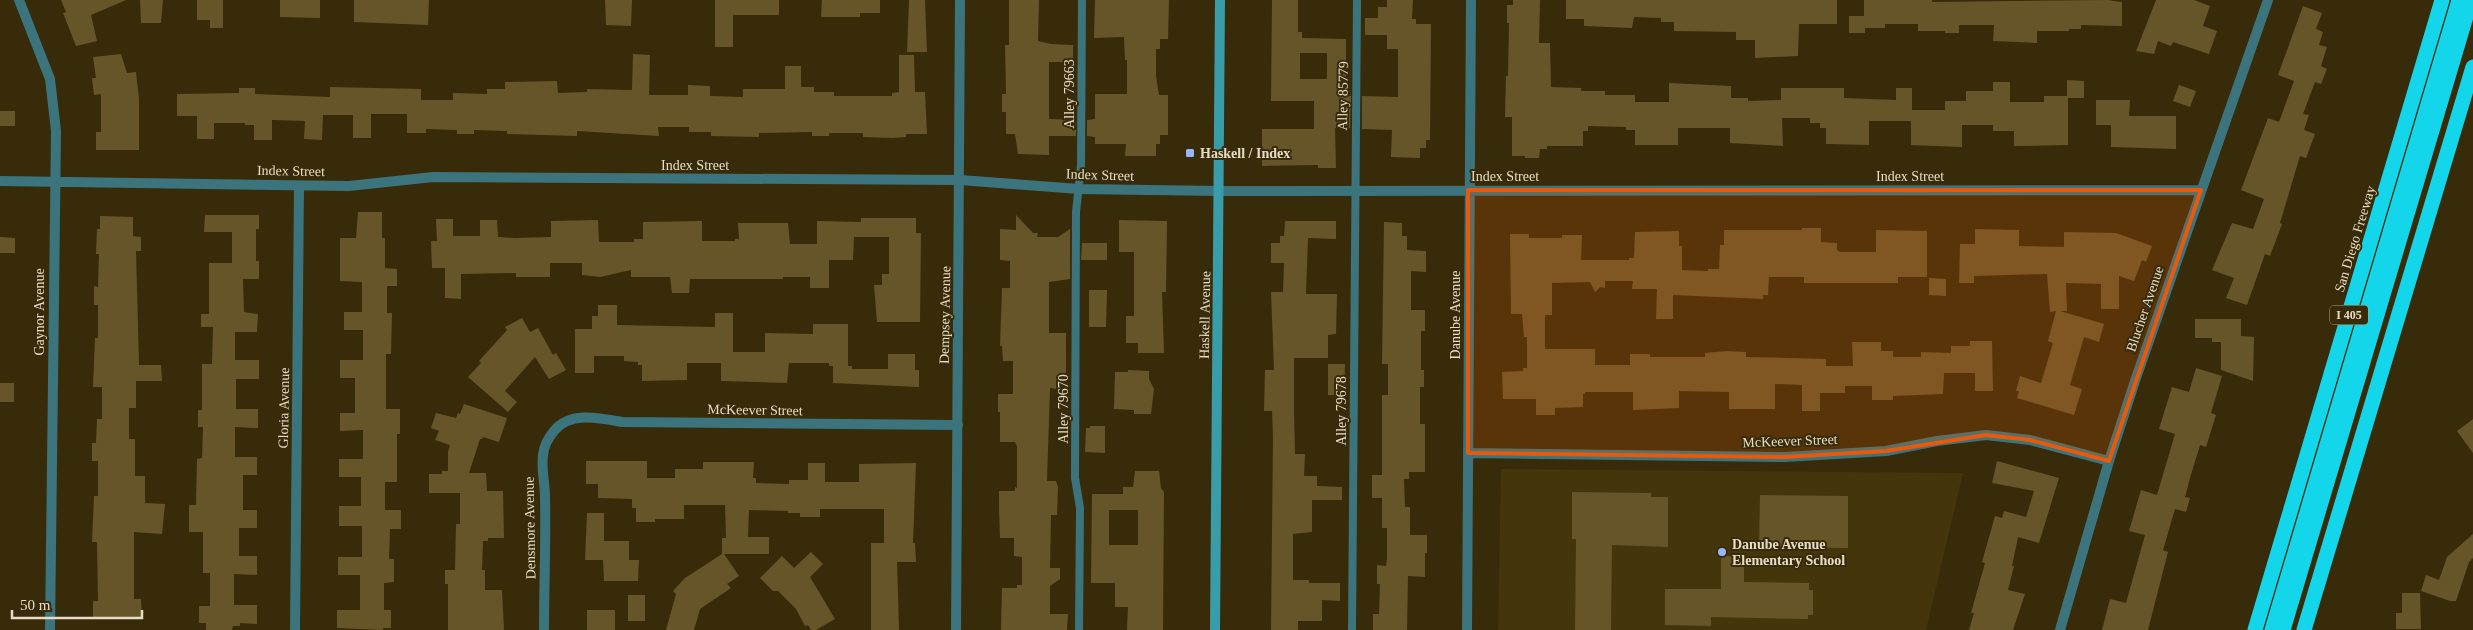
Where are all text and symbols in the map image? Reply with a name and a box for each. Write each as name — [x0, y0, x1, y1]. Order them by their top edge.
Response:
street label: Alley 79663 — [1062, 59, 1077, 129]
street label: Alley 85779 — [1335, 61, 1351, 131]
place label: Haskell / Index — [1200, 146, 1290, 161]
marker: Haskell / Index — [1184, 147, 1196, 159]
street label: Index Street — [661, 158, 729, 173]
street label: Index Street — [257, 163, 325, 179]
street label: Index Street — [1066, 166, 1134, 184]
street label: Index Street — [1471, 169, 1539, 184]
street label: Index Street — [1876, 169, 1944, 184]
street label: San Diego Freeway — [2332, 184, 2378, 294]
street label: Blucher Avenue — [2123, 264, 2167, 354]
street label: Dempsey Avenue — [937, 266, 953, 364]
street label: Gaynor Avenue — [32, 268, 47, 356]
street label: Haskell Avenue — [1197, 271, 1213, 359]
street label: Danube Avenue — [1448, 271, 1463, 359]
road number: I 405 — [2330, 306, 2368, 324]
street label: Gloria Avenue — [276, 367, 292, 449]
street label: Alley 79670 — [1056, 374, 1071, 444]
street label: Alley 79678 — [1334, 376, 1349, 446]
street label: McKeever Street — [707, 402, 803, 418]
street label: McKeever Street — [1742, 432, 1838, 450]
street label: Densmore Avenue — [522, 476, 538, 580]
place label: Danube Avenue Elementary School — [1732, 537, 1845, 568]
marker: Danube Avenue Elementary School — [1716, 546, 1728, 558]
scale bar — [12, 588, 142, 620]
text: 50 m — [20, 597, 51, 613]

